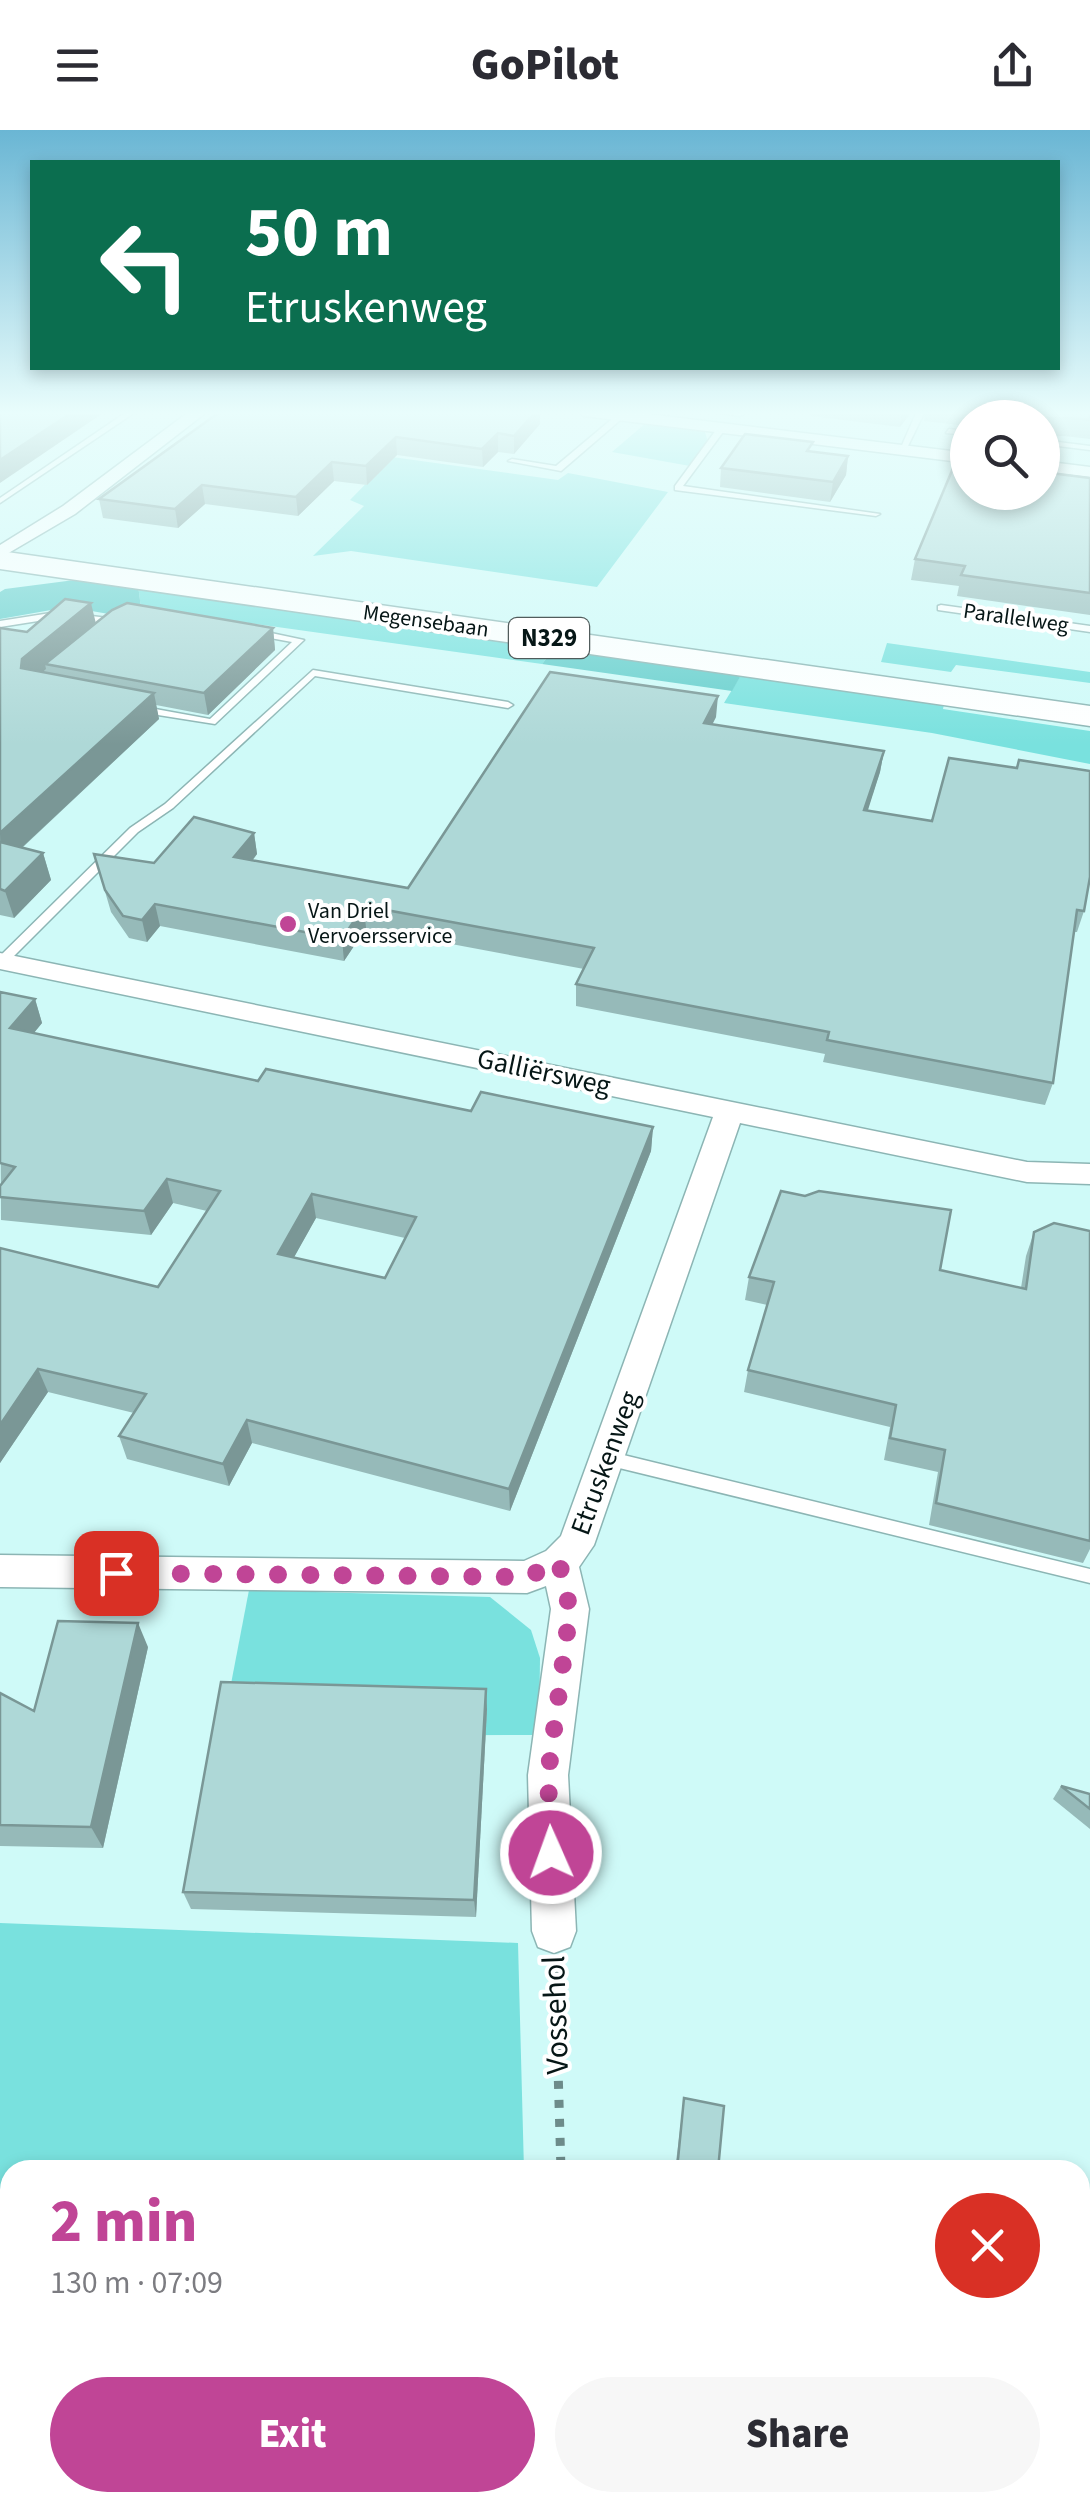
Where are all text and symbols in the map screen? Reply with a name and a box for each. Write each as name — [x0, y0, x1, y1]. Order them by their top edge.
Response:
text: GoPilot — [471, 33, 619, 97]
icon: menu — [50, 38, 105, 93]
icon: share — [985, 38, 1040, 93]
text: 50 m — [245, 183, 393, 283]
icon: left — [80, 200, 210, 330]
text: Etruskenweg — [245, 276, 487, 340]
map controls — [950, 400, 1060, 510]
button: search — [950, 400, 1060, 510]
street label: Parallelweg — [961, 595, 1071, 641]
street label: Megensebaan — [361, 596, 491, 646]
road number: N329 — [509, 618, 589, 658]
place label: Van Driel Vervoersservice — [308, 895, 452, 952]
marker: Van Driel Vervoersservice — [277, 913, 299, 935]
street label: Galliërsweg — [474, 1038, 614, 1106]
street label: Etruskenweg — [560, 1385, 650, 1541]
pin — [74, 1531, 159, 1616]
icon: arrive — [89, 1546, 144, 1601]
position arrow — [499, 1801, 603, 1905]
street label: Vossehol — [531, 1955, 581, 2075]
text: 2 min — [50, 2180, 197, 2265]
button: close — [935, 2193, 1040, 2298]
text: 130 m · 07:09 — [50, 2260, 223, 2306]
button: Exit — [50, 2377, 535, 2492]
button: Share — [555, 2377, 1040, 2492]

